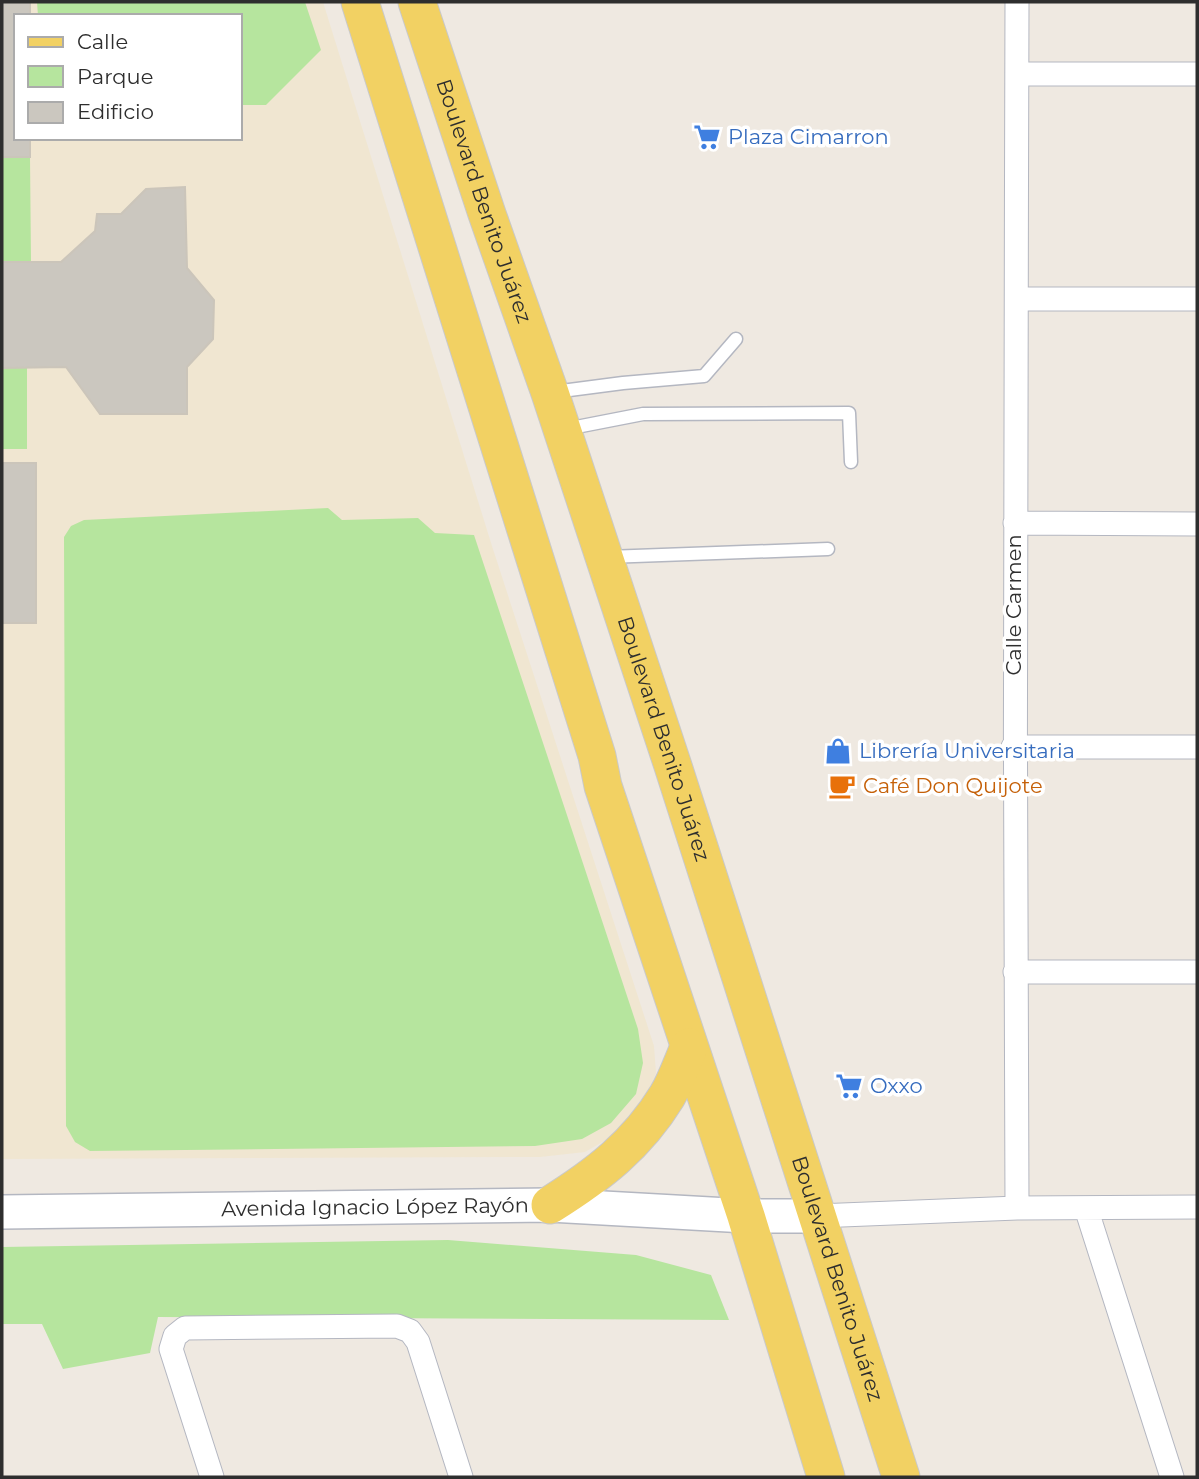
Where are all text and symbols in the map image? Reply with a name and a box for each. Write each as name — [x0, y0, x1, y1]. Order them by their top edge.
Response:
legend — [14, 14, 242, 140]
text: Calle — [77, 29, 128, 54]
text: Parque — [77, 64, 153, 89]
street label: Boulevard Benito Juárez — [431, 76, 537, 326]
text: Edificio — [77, 99, 154, 124]
supermarket icon: Plaza Cimarron — [692, 122, 722, 152]
place label: Plaza Cimarron — [728, 124, 889, 149]
street label: Calle Carmen — [1001, 534, 1026, 676]
street label: Boulevard Benito Juárez — [612, 613, 716, 864]
shop icon: Librería Universitaria — [823, 736, 853, 766]
place label: Librería Universitaria — [859, 738, 1075, 763]
cafe icon: Café Don Quijote — [827, 771, 857, 801]
place label: Café Don Quijote — [863, 773, 1043, 798]
supermarket icon: Oxxo — [834, 1071, 864, 1101]
place label: Oxxo — [870, 1073, 923, 1098]
street label: Boulevard Benito Juárez — [787, 1153, 889, 1404]
street label: Avenida Ignacio López Rayón — [221, 1192, 529, 1221]

